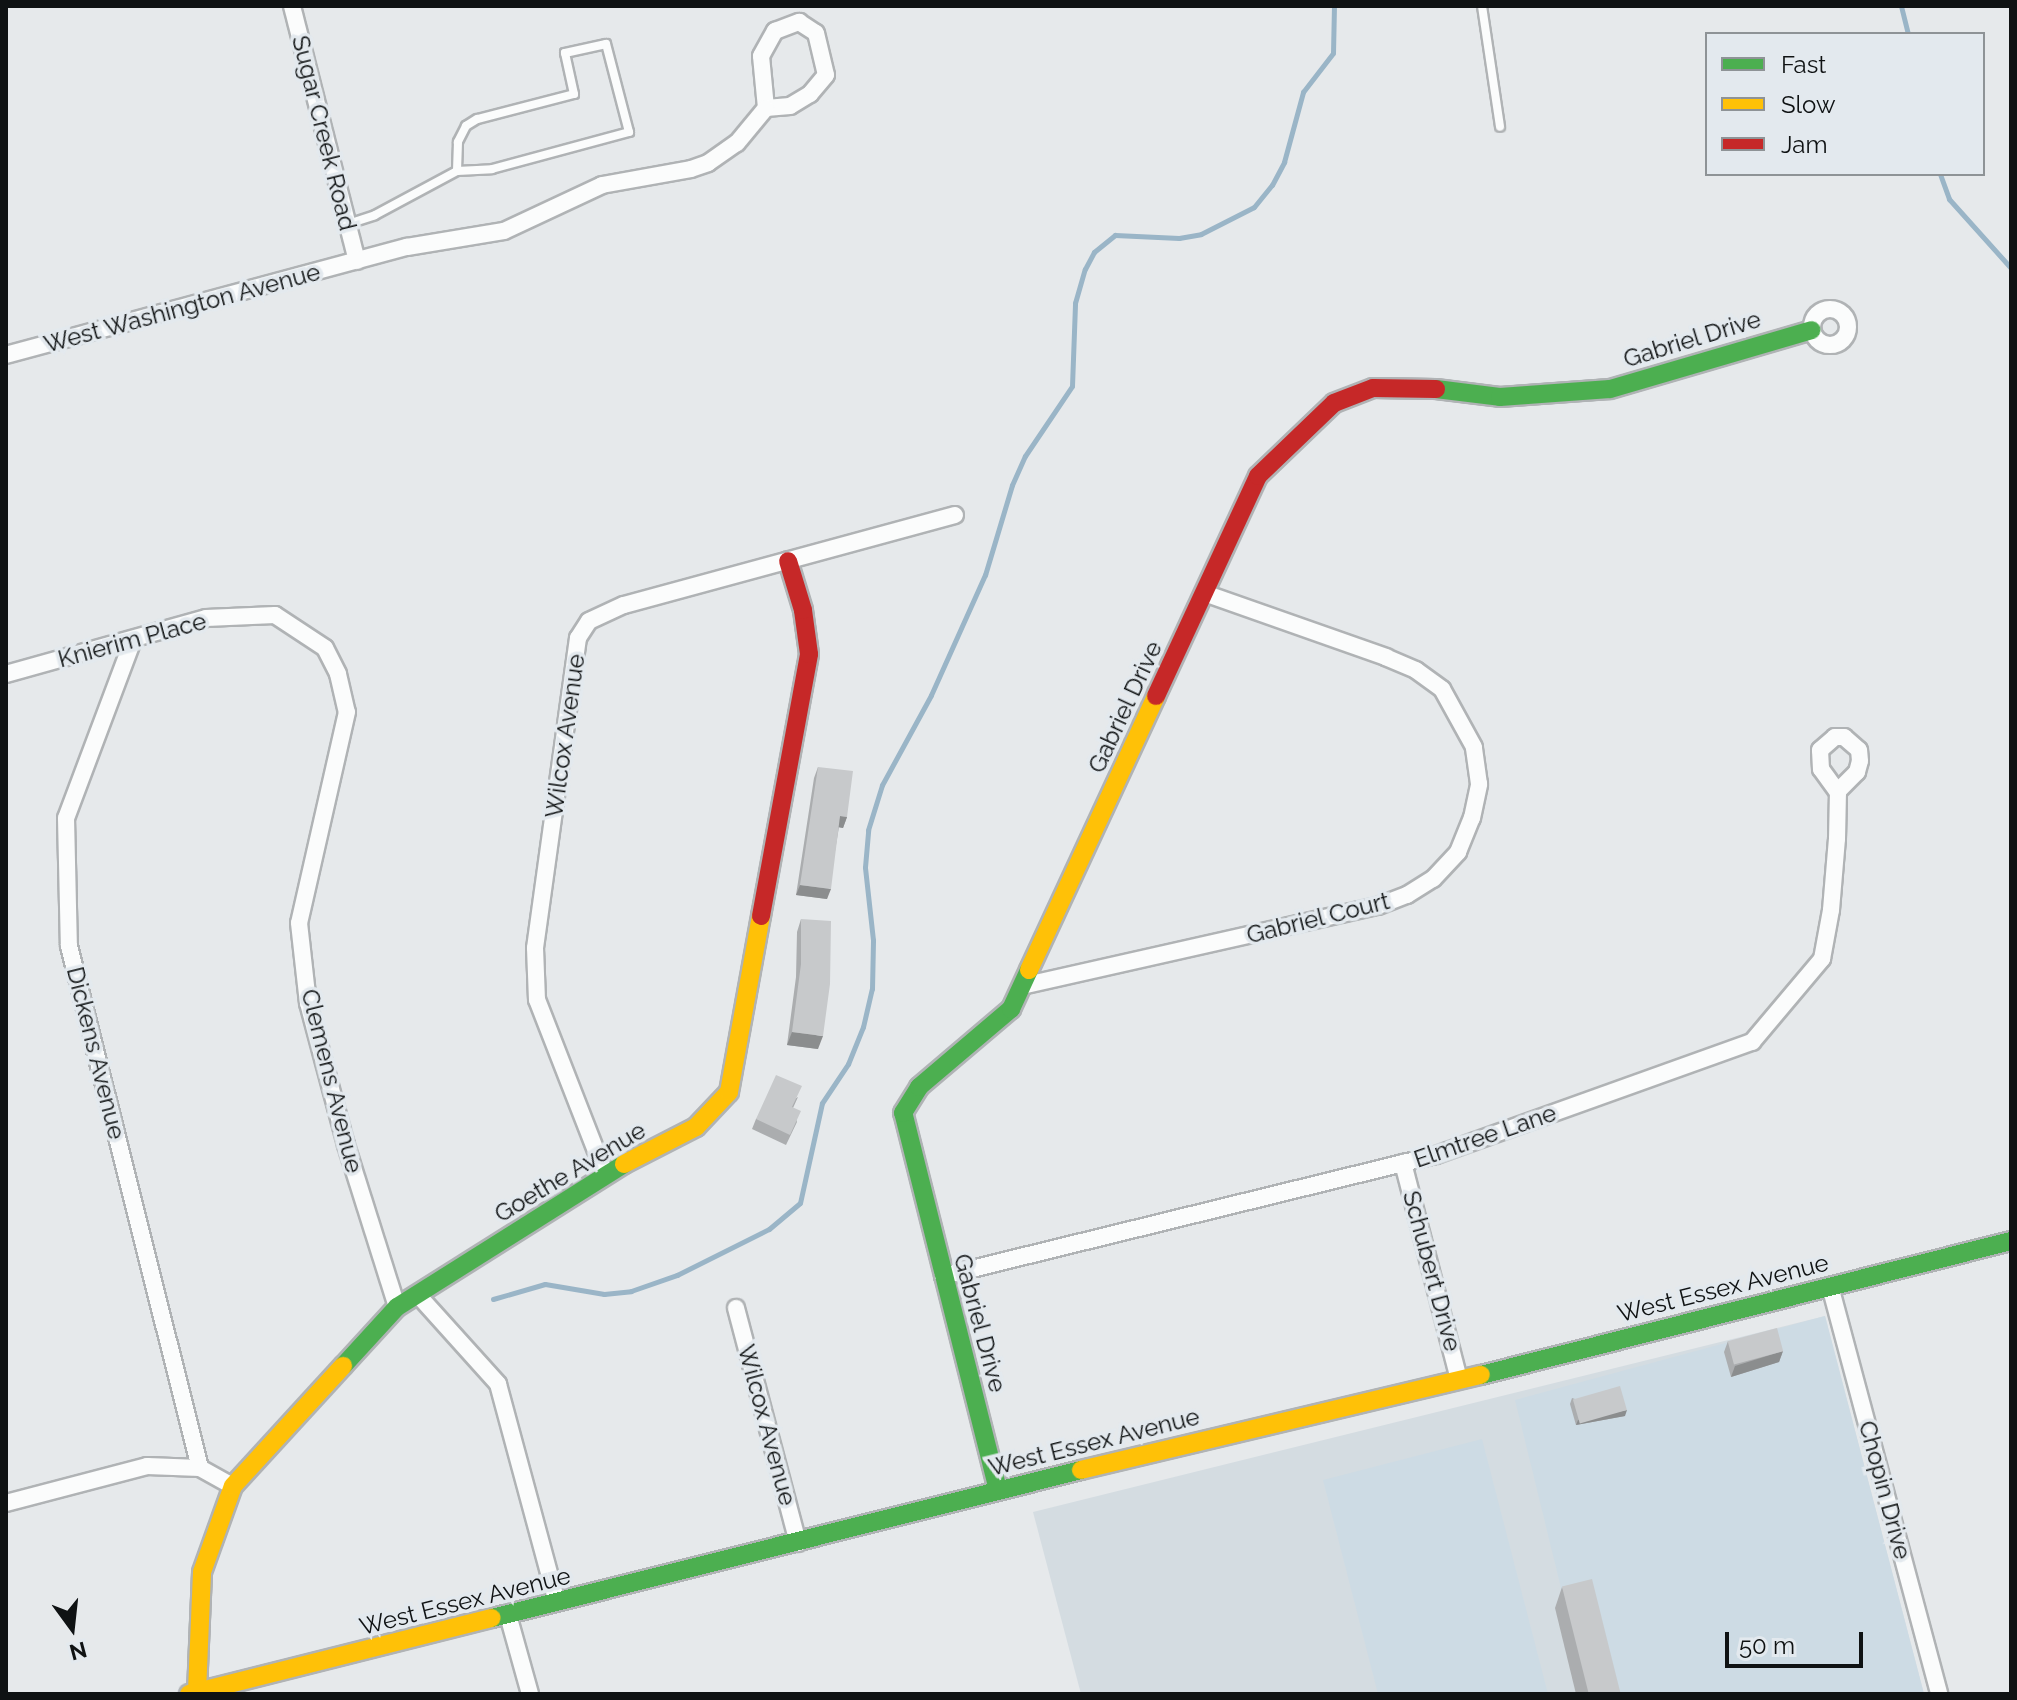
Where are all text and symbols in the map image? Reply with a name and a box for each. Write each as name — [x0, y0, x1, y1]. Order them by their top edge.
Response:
street label: Sugar Creek Road — [286, 32, 362, 234]
legend — [1705, 32, 1985, 176]
text: Fast — [1781, 50, 1826, 79]
text: Slow — [1781, 90, 1835, 119]
text: Jam — [1781, 130, 1827, 159]
street label: West Washington Avenue — [40, 257, 324, 359]
street label: Gabriel Drive — [1620, 304, 1764, 374]
street label: Knierim Place — [55, 606, 209, 674]
street label: Gabriel Drive — [1082, 636, 1168, 778]
street label: Wilcox Avenue — [539, 652, 591, 820]
street label: Gabriel Court — [1243, 886, 1393, 950]
street label: Dickens Avenue — [61, 963, 131, 1143]
street label: Clemens Avenue — [295, 986, 369, 1176]
street label: Elmtree Lane — [1410, 1098, 1560, 1174]
street label: Goethe Avenue — [489, 1115, 651, 1229]
street label: Schubert Drive — [1397, 1188, 1467, 1354]
street label: West Essex Avenue — [1614, 1248, 1832, 1328]
street label: Gabriel Drive — [948, 1250, 1012, 1396]
street label: Wilcox Avenue — [732, 1341, 802, 1509]
street label: West Essex Avenue — [985, 1402, 1203, 1482]
street label: Chopin Drive — [1853, 1418, 1917, 1562]
street label: West Essex Avenue — [356, 1561, 574, 1641]
north arrow — [32, 1588, 112, 1668]
scale bar — [1729, 1616, 1867, 1666]
text: 50 m — [1739, 1631, 1795, 1660]
text: N — [67, 1636, 90, 1666]

